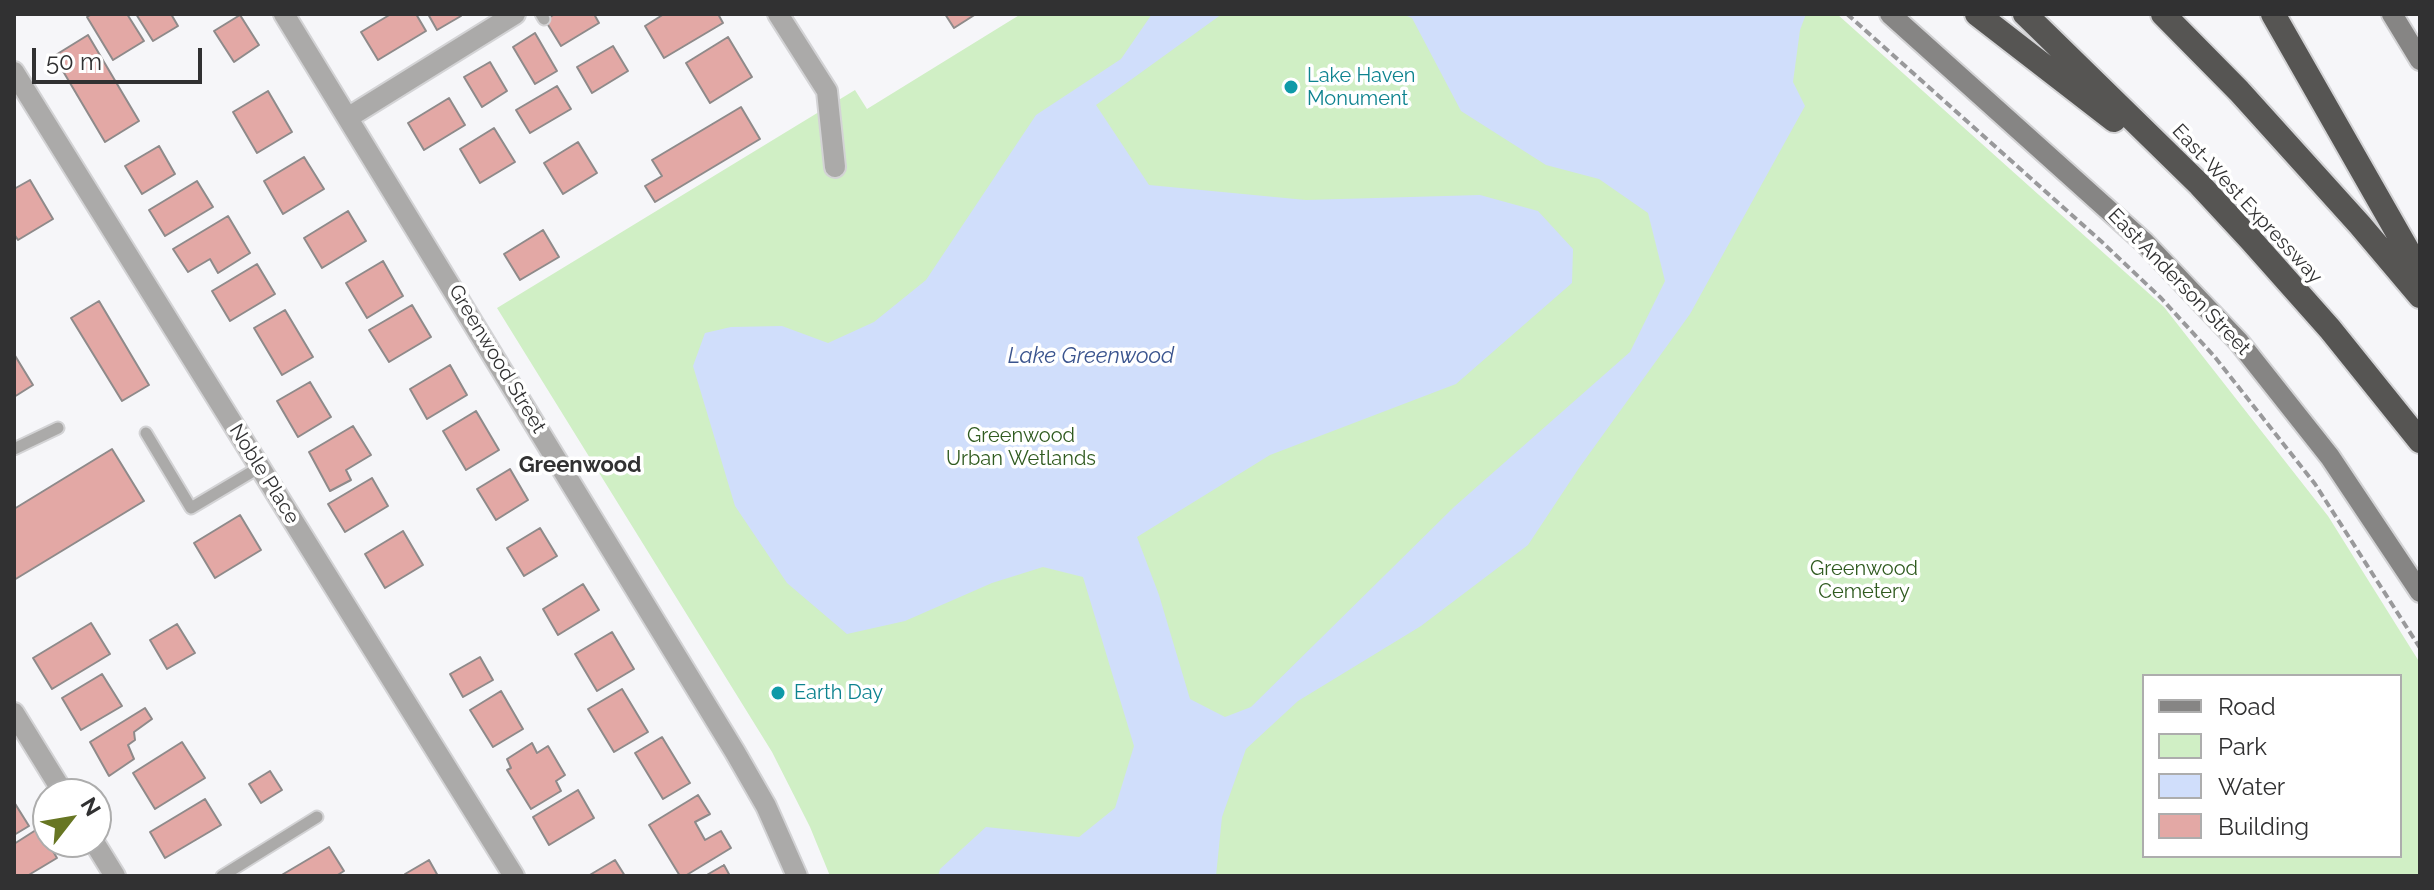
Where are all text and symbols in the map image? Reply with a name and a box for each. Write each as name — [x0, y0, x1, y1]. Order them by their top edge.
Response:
scale bar — [36, 32, 206, 82]
text: 50 m — [46, 47, 102, 76]
place label: Lake Haven Monument — [1307, 64, 1415, 111]
marker: Lake Haven Monument — [1282, 78, 1300, 96]
street label: East-West Expressway — [2167, 119, 2327, 289]
street label: East Anderson Street — [2103, 204, 2255, 360]
street label: Greenwood Street — [443, 281, 551, 437]
water label: Lake Greenwood — [1008, 343, 1174, 369]
street label: Noble Place — [224, 420, 304, 528]
park label: Greenwood Urban Wetlands — [946, 424, 1096, 471]
district label: Greenwood — [519, 452, 641, 478]
park label: Greenwood Cemetery — [1810, 557, 1918, 604]
legend — [2142, 674, 2402, 858]
place label: Earth Day — [794, 681, 883, 705]
marker: Earth Day — [769, 684, 787, 702]
text: Road — [2218, 692, 2276, 721]
text: Park — [2218, 732, 2267, 761]
text: Water — [2218, 772, 2285, 801]
north arrow — [32, 778, 112, 858]
text: N — [75, 793, 106, 821]
text: Building — [2218, 812, 2309, 841]

